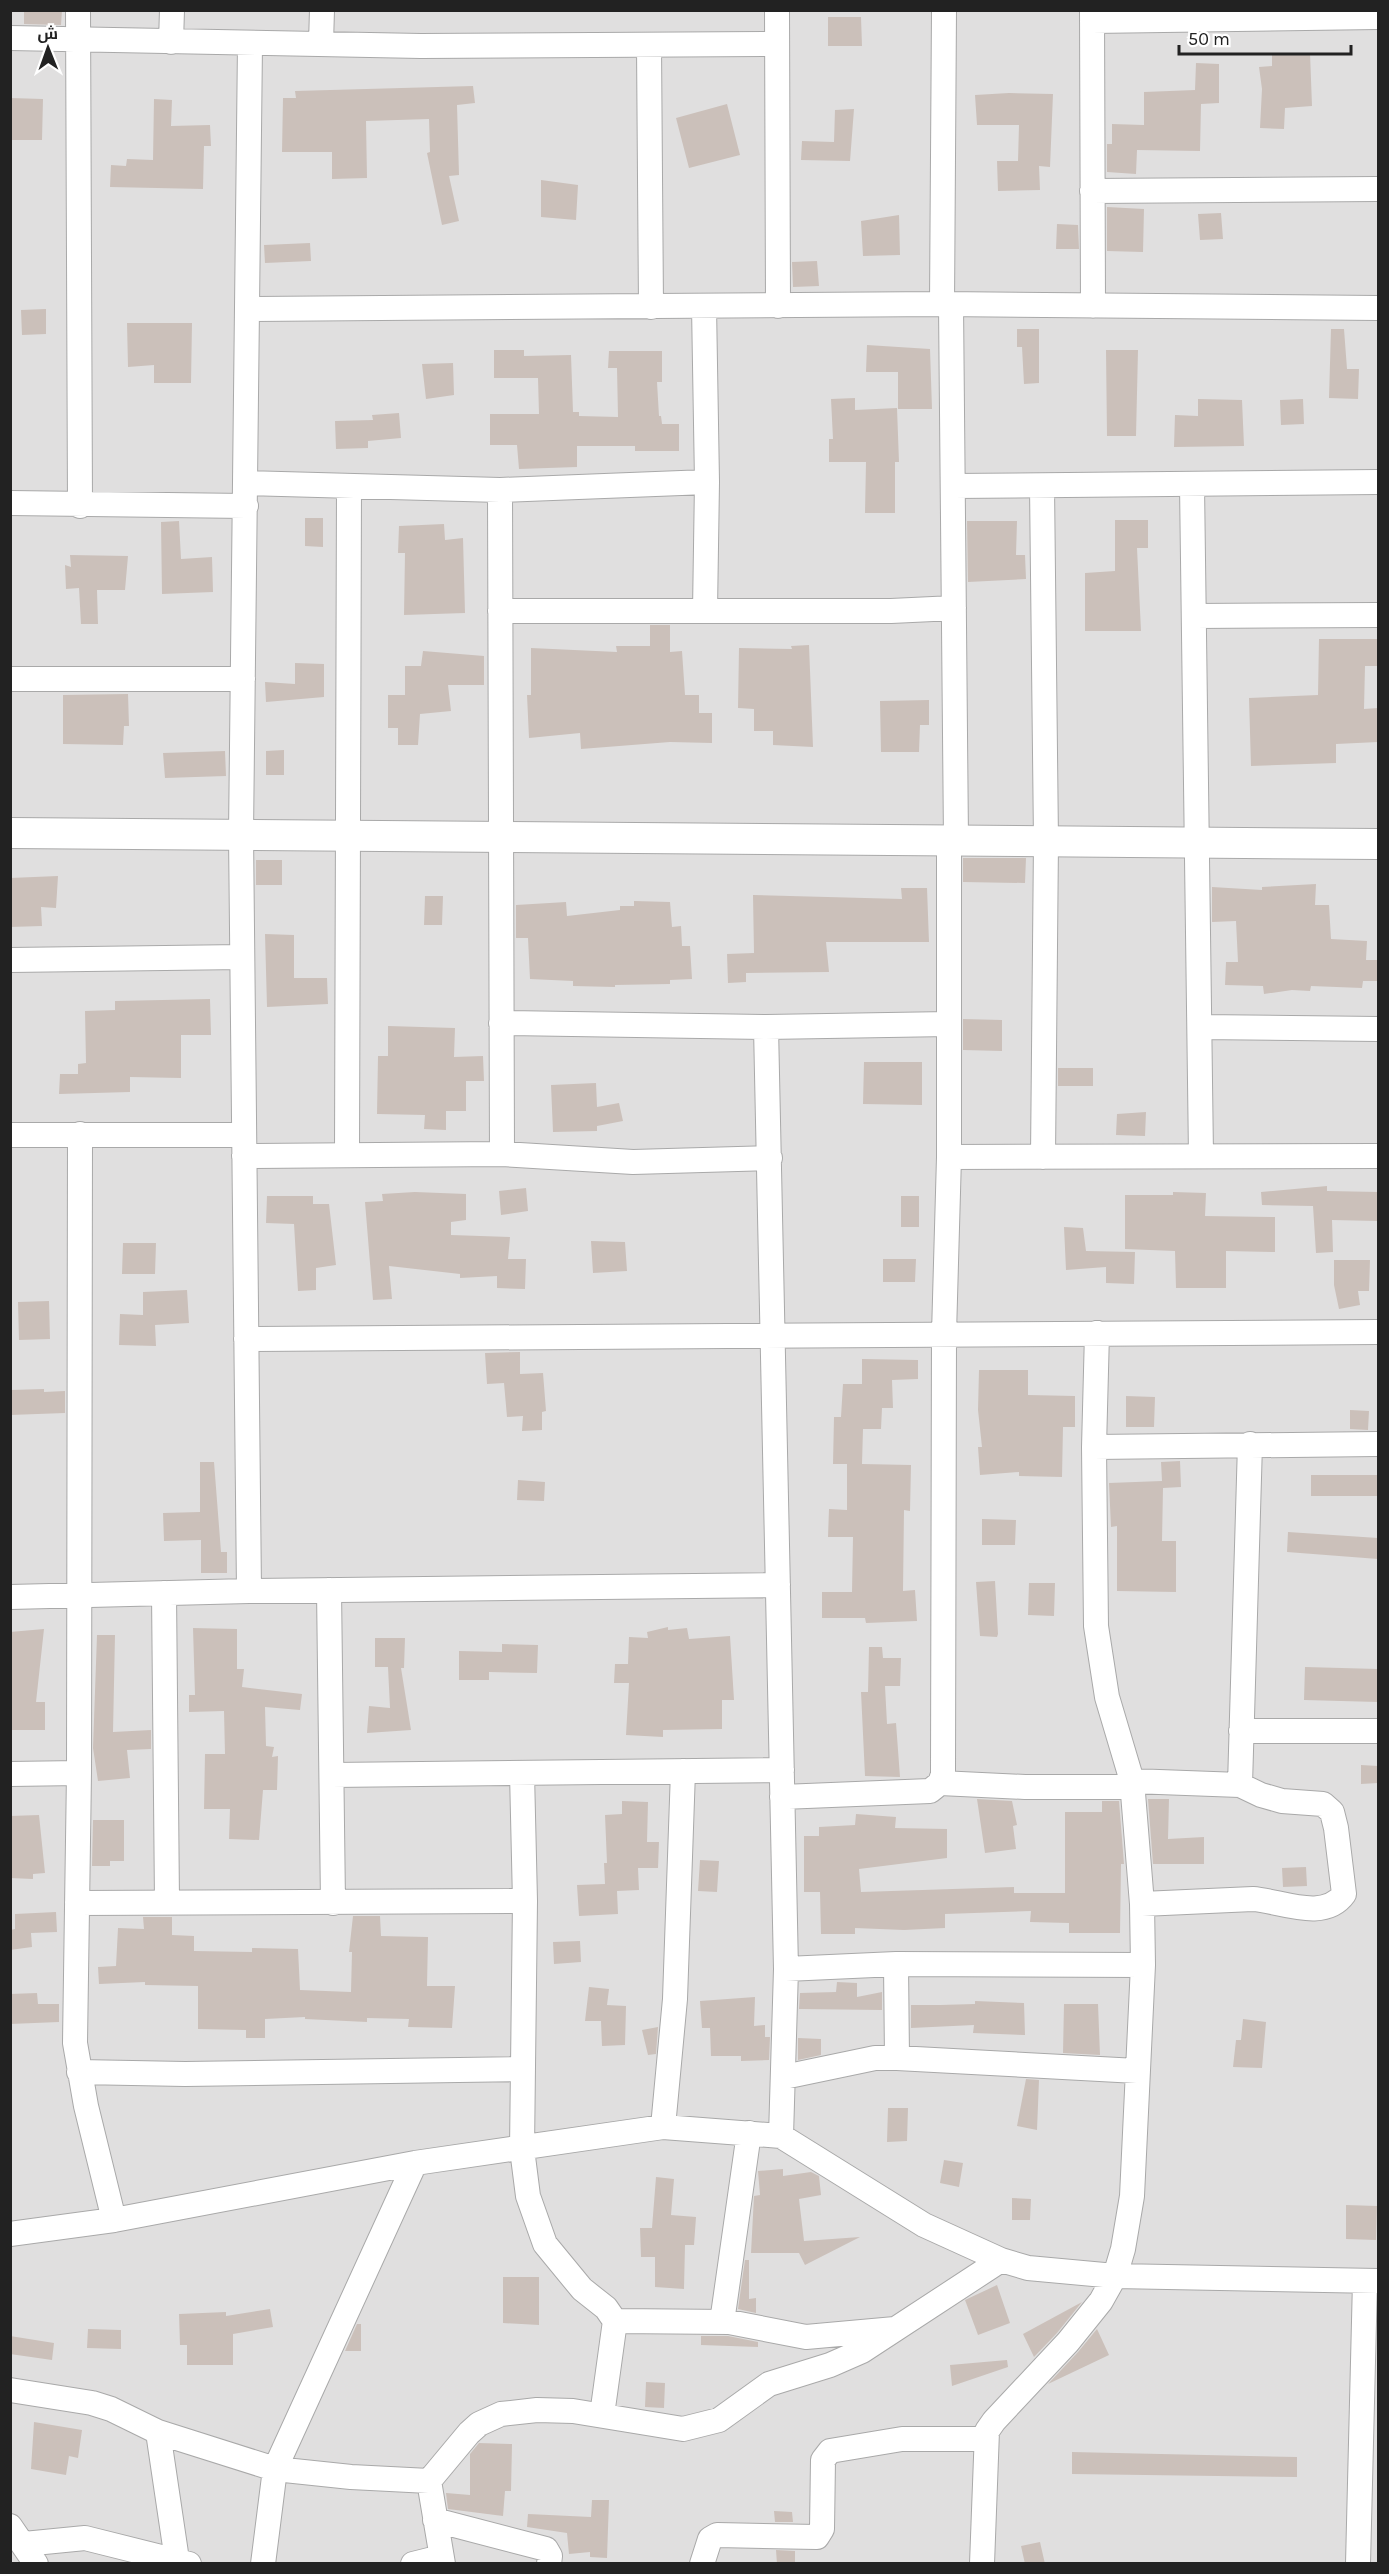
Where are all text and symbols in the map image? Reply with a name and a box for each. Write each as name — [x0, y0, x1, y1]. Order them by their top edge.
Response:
north arrow — [18, 18, 78, 78]
scale bar — [1179, 18, 1352, 56]
text: ش — [37, 24, 58, 43]
text: 50 m — [1188, 28, 1230, 50]

